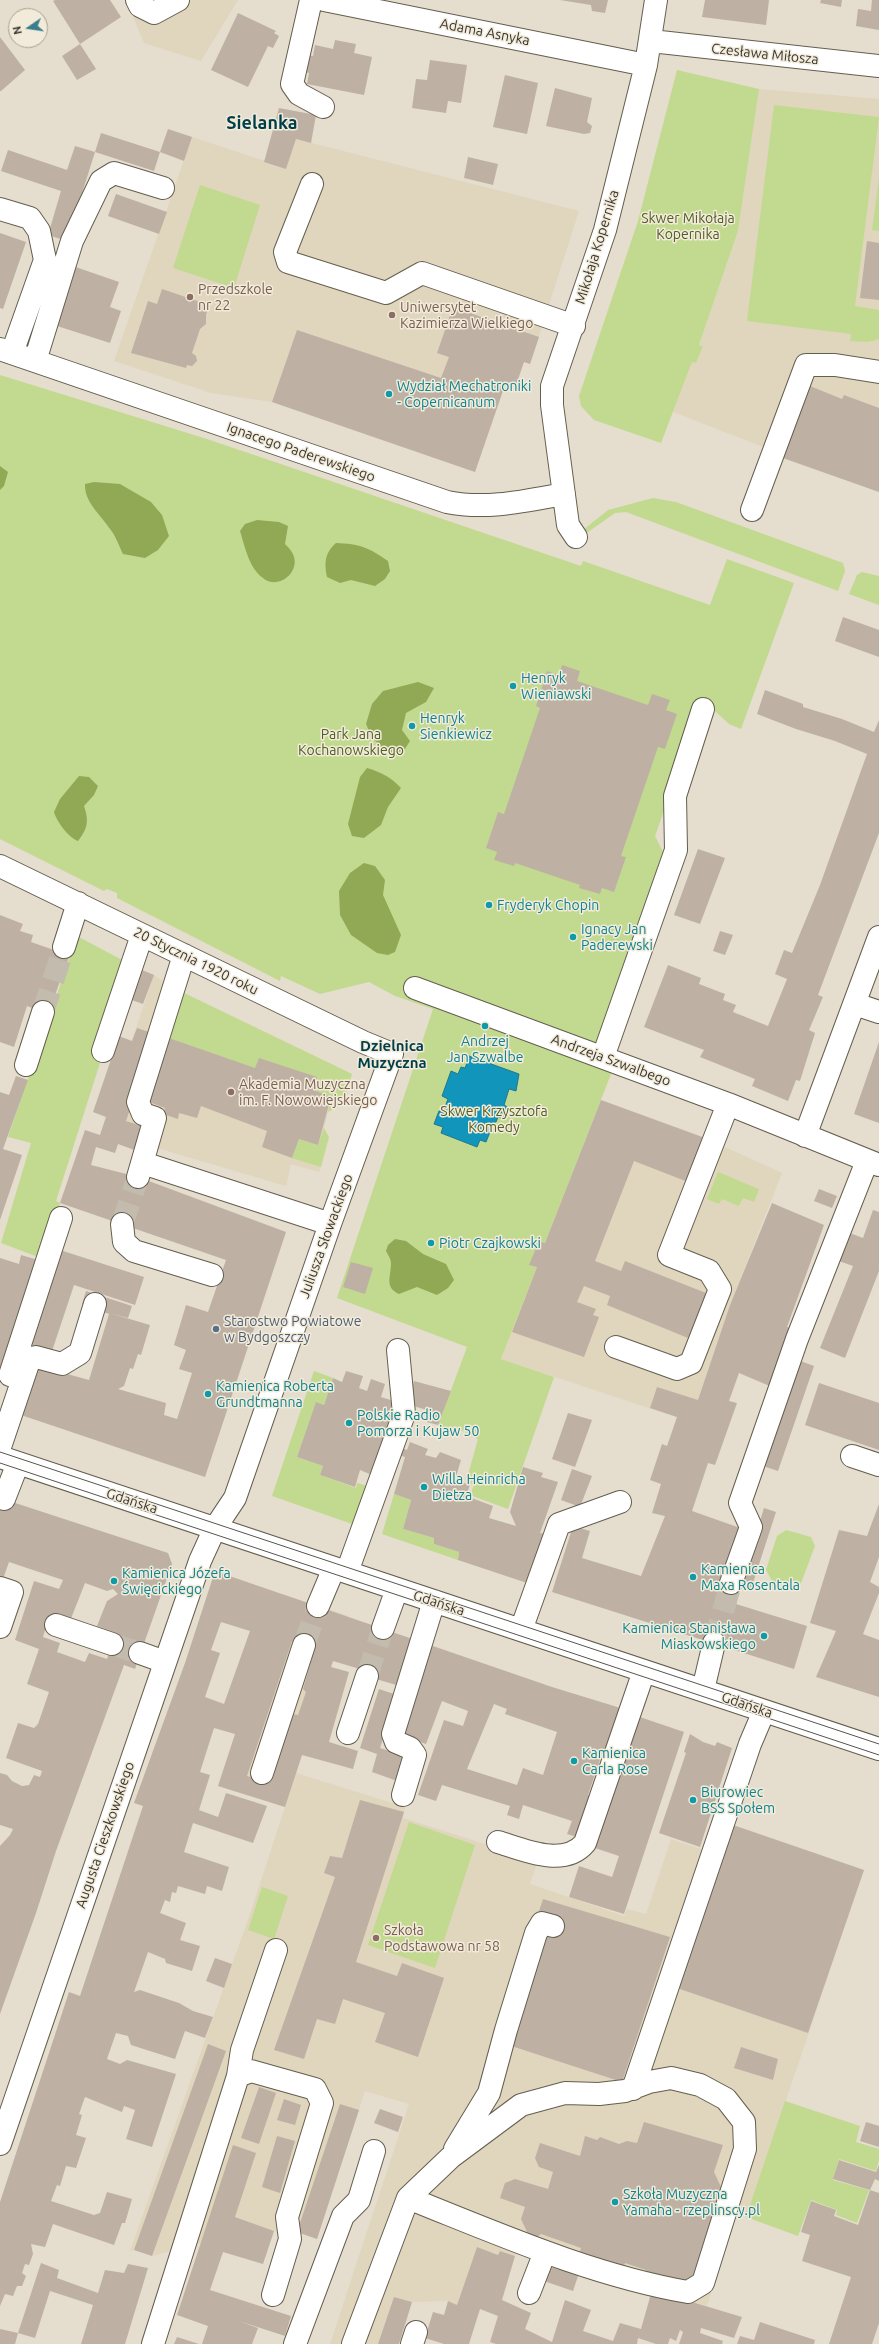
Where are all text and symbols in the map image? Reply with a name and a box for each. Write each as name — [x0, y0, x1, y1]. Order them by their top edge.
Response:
north arrow — [8, 8, 48, 48]
street label: Adama Asnyka — [439, 15, 531, 49]
text: N — [11, 25, 24, 36]
street label: Czesława Miłosza — [710, 40, 820, 68]
district label: Sielanka — [226, 112, 298, 134]
street label: Mikołaja Kopernika — [572, 188, 622, 306]
park label: Skwer Mikołaja Kopernika — [641, 210, 735, 242]
place label: Przedszkole nr 22 — [198, 281, 273, 314]
marker: Przedszkole nr 22 — [185, 292, 195, 302]
place label: Uniwersytet Kazimierza Wielkiego — [400, 299, 533, 332]
marker: Uniwersytet Kazimierza Wielkiego — [387, 310, 397, 320]
place label: Wydział Mechatroniki - Copernicanum — [397, 378, 531, 410]
marker: Wydział Mechatroniki - Copernicanum — [384, 389, 394, 399]
street label: Ignacego Paderewskiego — [224, 419, 378, 485]
place label: Henryk Wieniawski — [521, 670, 591, 702]
marker: Henryk Wieniawski — [508, 681, 518, 691]
place label: Henryk Sienkiewicz — [420, 710, 492, 742]
marker: Henryk Sienkiewicz — [407, 721, 417, 731]
park label: Park Jana Kochanowskiego — [298, 726, 404, 758]
place label: Fryderyk Chopin — [497, 897, 599, 913]
marker: Fryderyk Chopin — [484, 900, 494, 910]
place label: Ignacy Jan Paderewski — [581, 921, 653, 954]
street label: 20 Stycznia 1920 roku — [131, 924, 261, 998]
marker: Ignacy Jan Paderewski — [568, 932, 578, 942]
marker: Andrzej Jan Szwalbe — [480, 1021, 490, 1031]
street label: Andrzeja Szwalbego — [549, 1031, 673, 1089]
place label: Andrzej Jan Szwalbe — [447, 1033, 523, 1066]
district label: Dzielnica Muzyczna — [357, 1037, 427, 1072]
place label: Akademia Muzyczna im. F. Nowowiejskiego — [239, 1076, 378, 1108]
marker: Akademia Muzyczna im. F. Nowowiejskiego — [226, 1087, 236, 1097]
park label: Skwer Krzysztofa Komedy — [440, 1103, 548, 1136]
street label: Juliusza Słowackiego — [296, 1172, 356, 1300]
place label: Piotr Czajkowski — [439, 1235, 541, 1251]
marker: Piotr Czajkowski — [426, 1238, 436, 1248]
place label: Starostwo Powiatowe w Bydgoszczy — [224, 1313, 361, 1346]
marker: Starostwo Powiatowe w Bydgoszczy — [211, 1324, 221, 1334]
place label: Kamienica Roberta Grundtmanna — [216, 1378, 334, 1410]
marker: Kamienica Roberta Grundtmanna — [203, 1389, 213, 1399]
place label: Polskie Radio Pomorza i Kujaw 50 — [357, 1407, 479, 1440]
marker: Polskie Radio Pomorza i Kujaw 50 — [344, 1418, 354, 1428]
place label: Willa Heinricha Dietza — [432, 1471, 526, 1504]
marker: Willa Heinricha Dietza — [419, 1482, 429, 1492]
street label: Gdańska — [104, 1485, 160, 1517]
place label: Kamienica Maxa Rosentala — [701, 1561, 800, 1594]
place label: Kamienica Józefa Święcickiego — [122, 1565, 231, 1598]
marker: Kamienica Maxa Rosentala — [688, 1572, 698, 1582]
marker: Kamienica Józefa Święcickiego — [109, 1576, 119, 1586]
street label: Gdańska — [411, 1587, 467, 1619]
place label: Kamienica Stanisława Miaskowskiego — [622, 1620, 756, 1652]
marker: Kamienica Stanisława Miaskowskiego — [759, 1631, 769, 1641]
street label: Gdańska — [719, 1688, 775, 1722]
place label: Kamienica Carla Rose — [582, 1745, 648, 1778]
marker: Kamienica Carla Rose — [569, 1756, 579, 1766]
street label: Augusta Cieszkowskiego — [72, 1760, 138, 1910]
place label: Biurowiec BSS Społem — [701, 1784, 775, 1816]
marker: Biurowiec BSS Społem — [688, 1795, 698, 1805]
place label: Szkoła Podstawowa nr 58 — [384, 1922, 500, 1954]
marker: Szkoła Podstawowa nr 58 — [371, 1933, 381, 1943]
place label: Szkoła Muzyczna Yamaha - rzeplinscy.pl — [623, 2186, 760, 2218]
marker: Szkoła Muzyczna Yamaha - rzeplinscy.pl — [610, 2197, 620, 2207]

